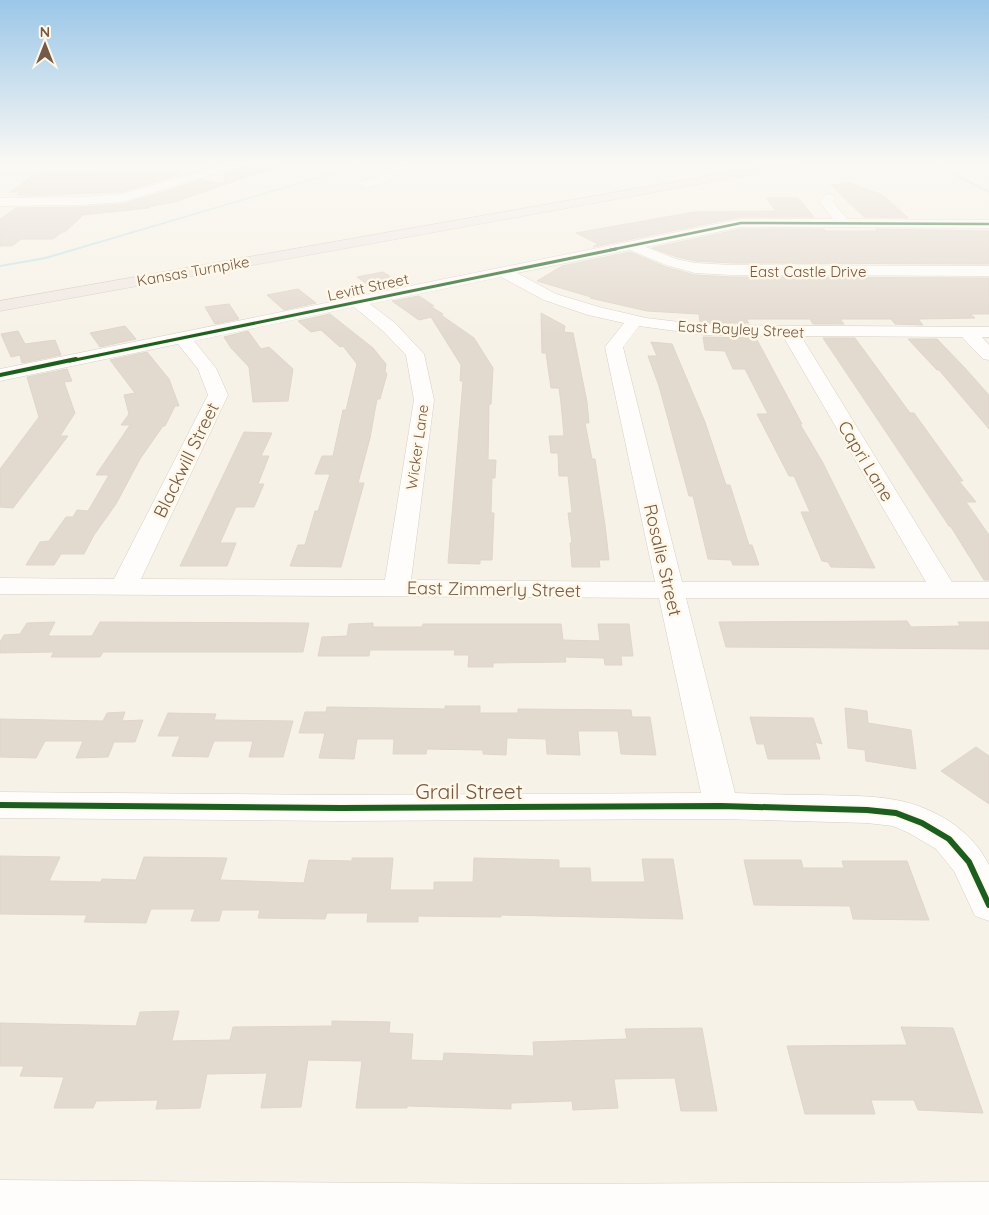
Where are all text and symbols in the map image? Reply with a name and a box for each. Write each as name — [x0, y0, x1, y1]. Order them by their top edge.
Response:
north arrow — [20, 20, 70, 70]
text: N — [40, 23, 50, 41]
street label: Kansas Turnpike — [135, 252, 251, 290]
street label: East Castle Drive — [750, 262, 866, 281]
street label: Levitt Street — [326, 269, 410, 305]
street label: East Bayley Street — [677, 316, 805, 342]
street label: Blackwill Street — [148, 399, 224, 521]
street label: Wicker Lane — [402, 403, 432, 491]
street label: Capri Lane — [833, 416, 899, 506]
street label: Rosalie Street — [639, 502, 687, 618]
street label: East Zimmerly Street — [407, 576, 581, 602]
street label: Grail Street — [415, 778, 523, 804]

